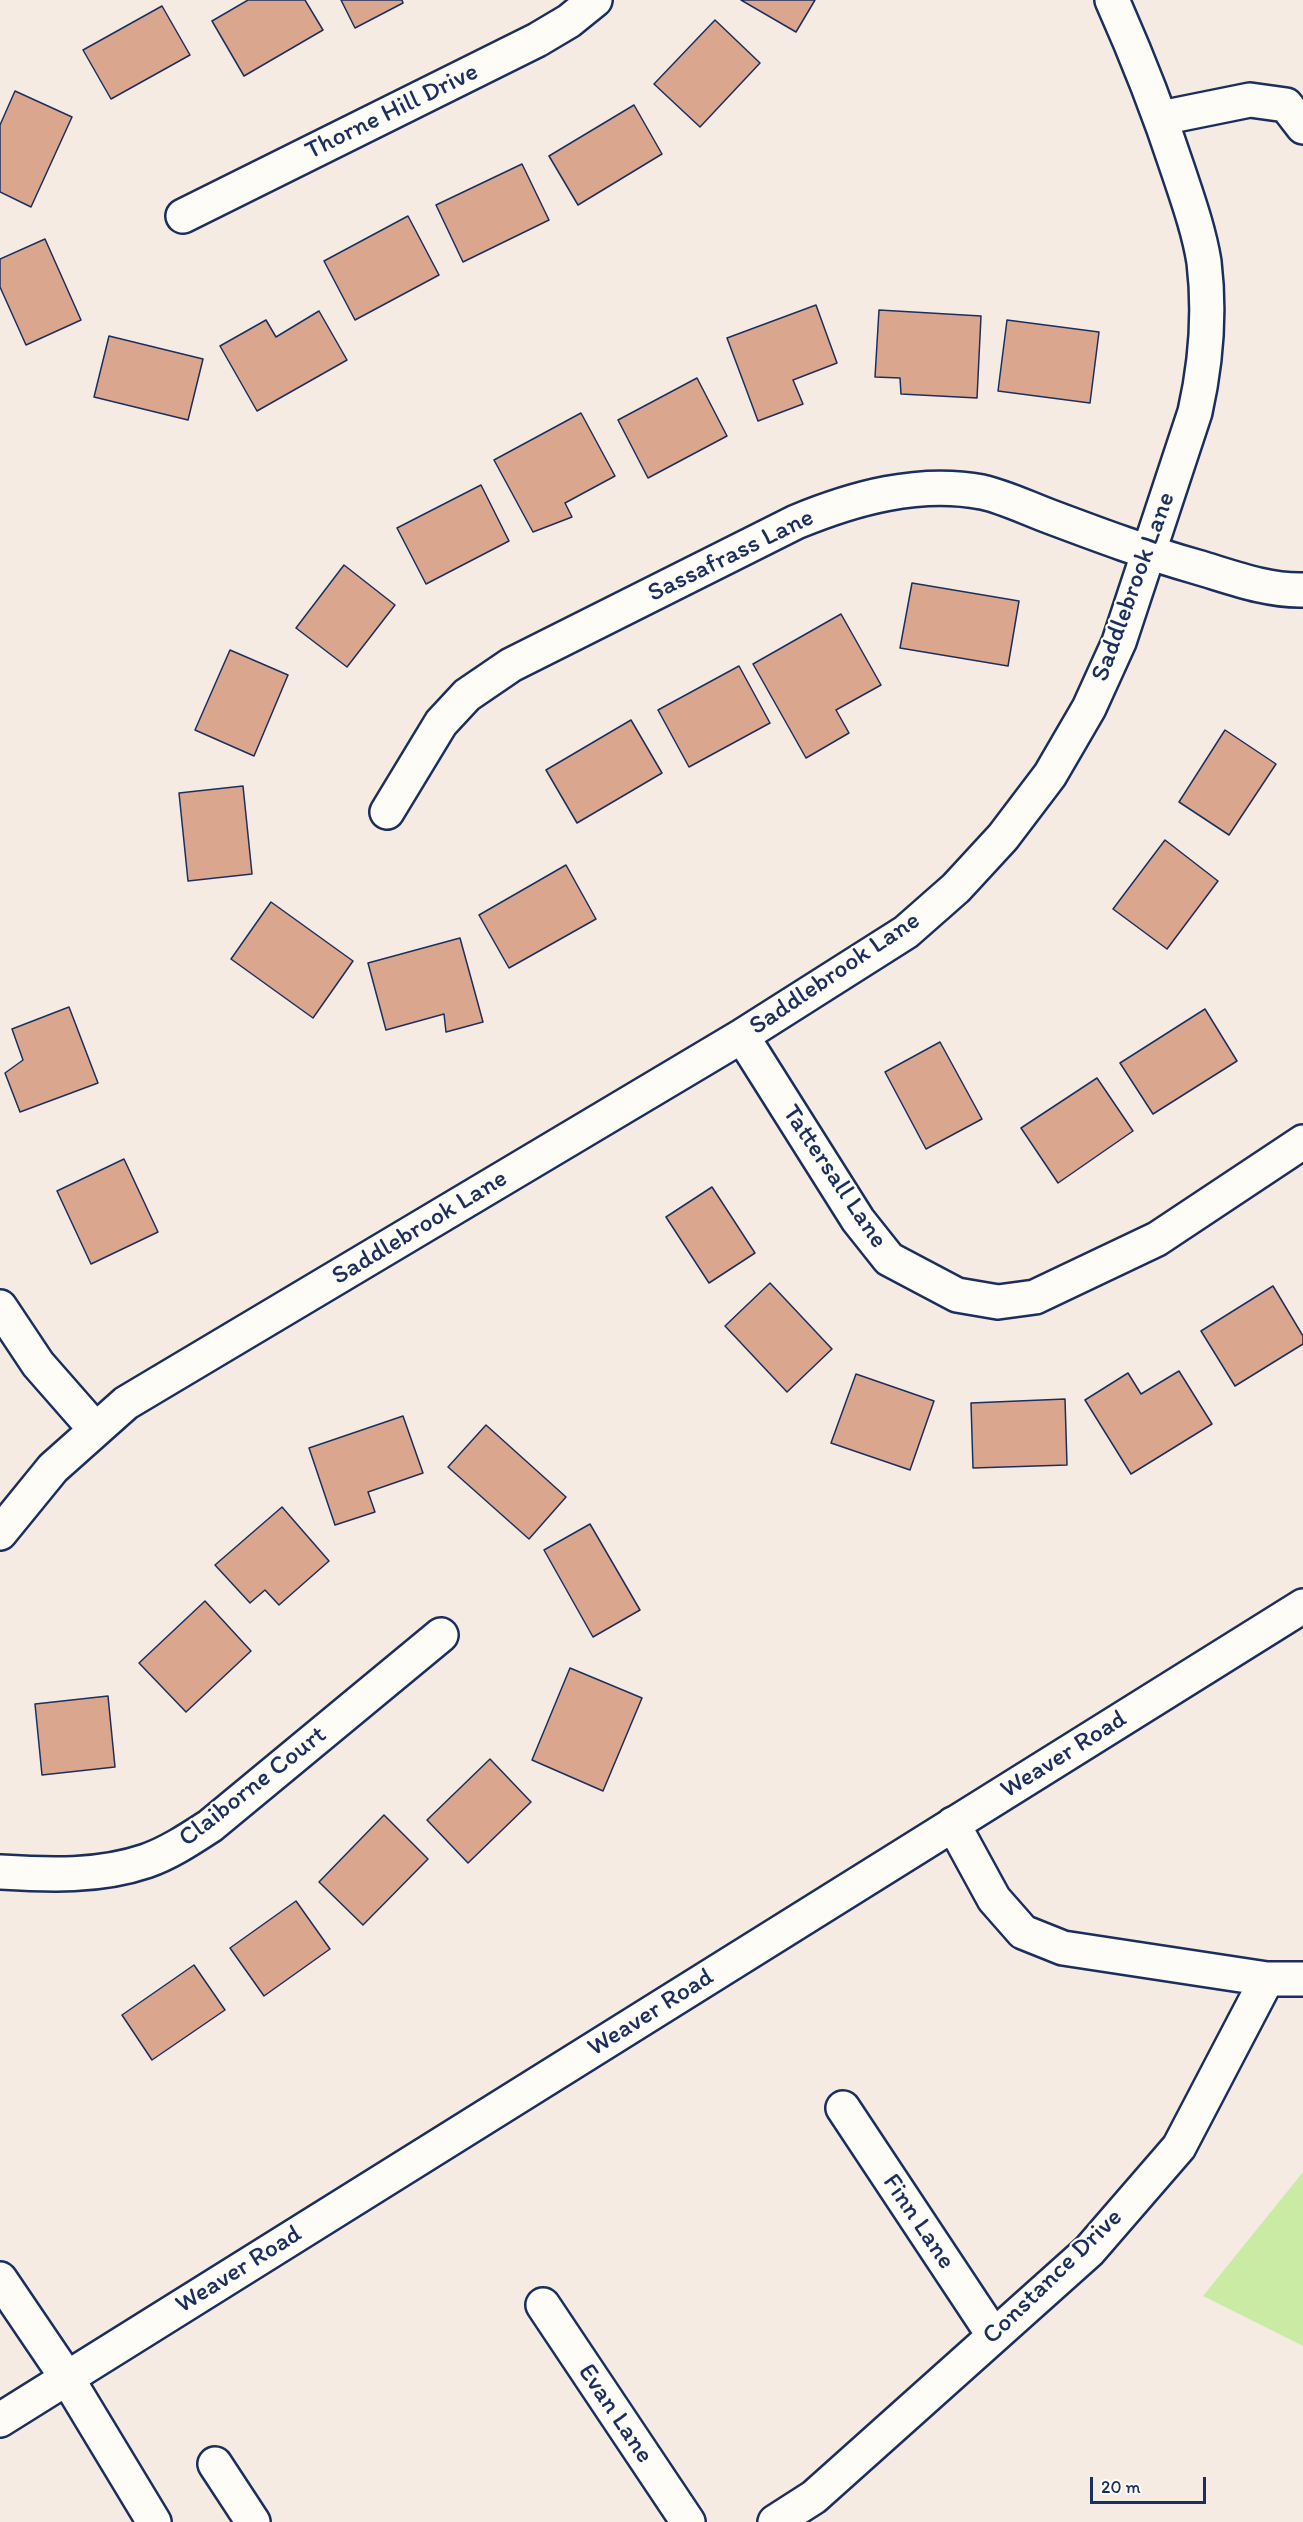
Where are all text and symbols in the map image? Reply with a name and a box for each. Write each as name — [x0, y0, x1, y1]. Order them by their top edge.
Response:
street label: Thorne Hill Drive — [300, 57, 484, 167]
street label: Saddlebrook Lane — [1085, 488, 1183, 686]
street label: Sassafrass Lane — [643, 502, 819, 610]
street label: Saddlebrook Lane — [744, 905, 926, 1043]
street label: Tattersall Lane — [775, 1099, 893, 1255]
street label: Saddlebrook Lane — [327, 1163, 513, 1293]
street label: Weaver Road — [995, 1704, 1133, 1806]
street label: Claiborne Court — [173, 1720, 333, 1854]
street label: Weaver Road — [582, 1962, 720, 2064]
street label: Finn Lane — [875, 2168, 961, 2276]
street label: Constance Drive — [977, 2202, 1129, 2352]
street label: Weaver Road — [170, 2219, 308, 2321]
street label: Evan Lane — [570, 2358, 660, 2470]
scale bar — [1093, 2465, 1208, 2503]
text: 20 m — [1101, 2476, 1141, 2498]

